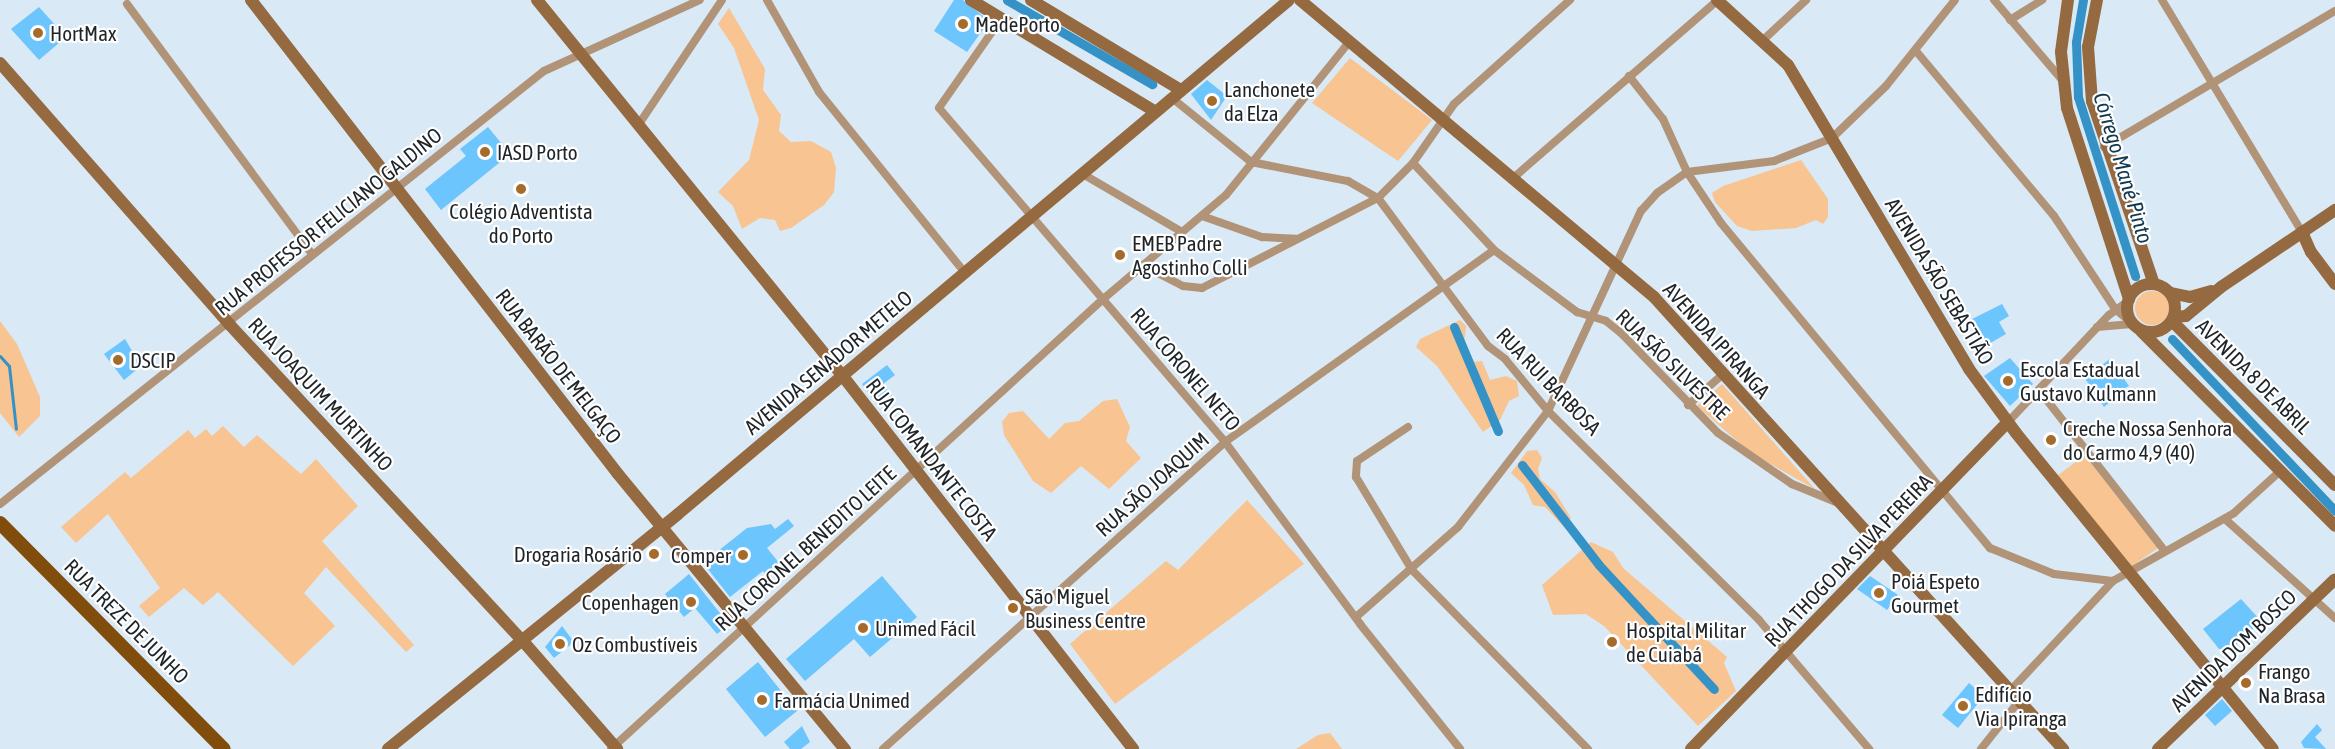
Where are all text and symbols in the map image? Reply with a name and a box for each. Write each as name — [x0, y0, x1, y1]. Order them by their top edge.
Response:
place label: MadePorto — [975, 11, 1060, 37]
marker: MadePorto — [956, 17, 970, 31]
place label: HortMax — [50, 20, 116, 46]
marker: HortMax — [31, 26, 45, 40]
place label: Lanchonete da Elza — [1224, 76, 1315, 126]
water label: Córrego Mané Pinto — [2087, 89, 2159, 247]
marker: Lanchonete da Elza — [1205, 94, 1219, 108]
street label: RUA PROFESSOR FELICIANO GALDINO — [210, 122, 446, 320]
place label: IASD Porto — [497, 139, 578, 165]
marker: IASD Porto — [478, 145, 492, 159]
marker: Colégio Adventista do Porto — [514, 182, 528, 196]
street label: AVENIDA SÃO SEBASTIÃO — [1880, 193, 2000, 369]
place label: Colégio Adventista do Porto — [449, 198, 593, 248]
place label: EMEB Padre Agostinho Colli — [1132, 230, 1247, 280]
marker: EMEB Padre Agostinho Colli — [1113, 248, 1127, 262]
street label: AVENIDA IPIRANGA — [1658, 277, 1776, 403]
street label: RUA BARÃO DE MELGAÇO — [491, 284, 627, 448]
street label: AVENIDA SENADOR METELO — [739, 285, 917, 439]
street label: RUA CORONEL NETO — [1126, 302, 1246, 436]
street label: RUA SÃO SILVESTRE — [1611, 303, 1735, 425]
street label: RUA JOAQUIM MURTINHO — [243, 312, 399, 476]
street label: AVENIDA 8 DE ABRIL — [2191, 313, 2317, 439]
street label: RUA RUI BARBOSA — [1492, 322, 1606, 440]
place label: DSCIP — [130, 347, 176, 373]
marker: DSCIP — [111, 353, 125, 367]
place label: Escola Estadual Gustavo Kulmann — [2020, 356, 2157, 406]
street label: RUA COMANDANTE COSTA — [861, 373, 1003, 545]
marker: Escola Estadual Gustavo Kulmann — [2001, 374, 2015, 388]
place label: Creche Nossa Senhora do Carmo 4,9 (40) — [2063, 415, 2232, 465]
street label: RUA SÃO JOAQUIM — [1090, 427, 1214, 541]
marker: Creche Nossa Senhora do Carmo 4,9 (40) — [2044, 433, 2058, 447]
street label: RUA CORONEL BENEDITO LEITE — [710, 460, 900, 636]
street label: RUA THOGO DA SILVA PEREIRA — [1759, 469, 1937, 651]
place label: Drogaria Rosário — [514, 541, 642, 567]
place label: Comper — [671, 542, 731, 568]
marker: Drogaria Rosário — [647, 547, 661, 561]
marker: Comper — [736, 548, 750, 562]
street label: RUA TREZE DE JUNHO — [60, 554, 194, 688]
place label: Poiá Espeto Gourmet — [1891, 568, 1980, 618]
place label: São Miguel Business Centre — [1025, 583, 1146, 633]
street label: AVENIDA DOM BOSCO — [2165, 584, 2301, 716]
marker: Poiá Espeto Gourmet — [1872, 586, 1886, 600]
place label: Copenhagen — [582, 589, 679, 615]
marker: Copenhagen — [684, 595, 698, 609]
marker: São Miguel Business Centre — [1006, 601, 1020, 615]
place label: Unimed Fácil — [875, 615, 976, 641]
place label: Hospital Militar de Cuiabá — [1626, 617, 1746, 667]
marker: Unimed Fácil — [856, 621, 870, 635]
place label: Oz Combustíveis — [572, 631, 698, 657]
marker: Hospital Militar de Cuiabá — [1603, 633, 1621, 651]
marker: Oz Combustíveis — [553, 637, 567, 651]
place label: Frango Na Brasa — [2258, 658, 2326, 708]
marker: Frango Na Brasa — [2239, 676, 2253, 690]
place label: Edifício Via Ipiranga — [1975, 681, 2067, 731]
place label: Farmácia Unimed — [774, 687, 910, 713]
marker: Farmácia Unimed — [755, 693, 769, 707]
marker: Edifício Via Ipiranga — [1956, 699, 1970, 713]

